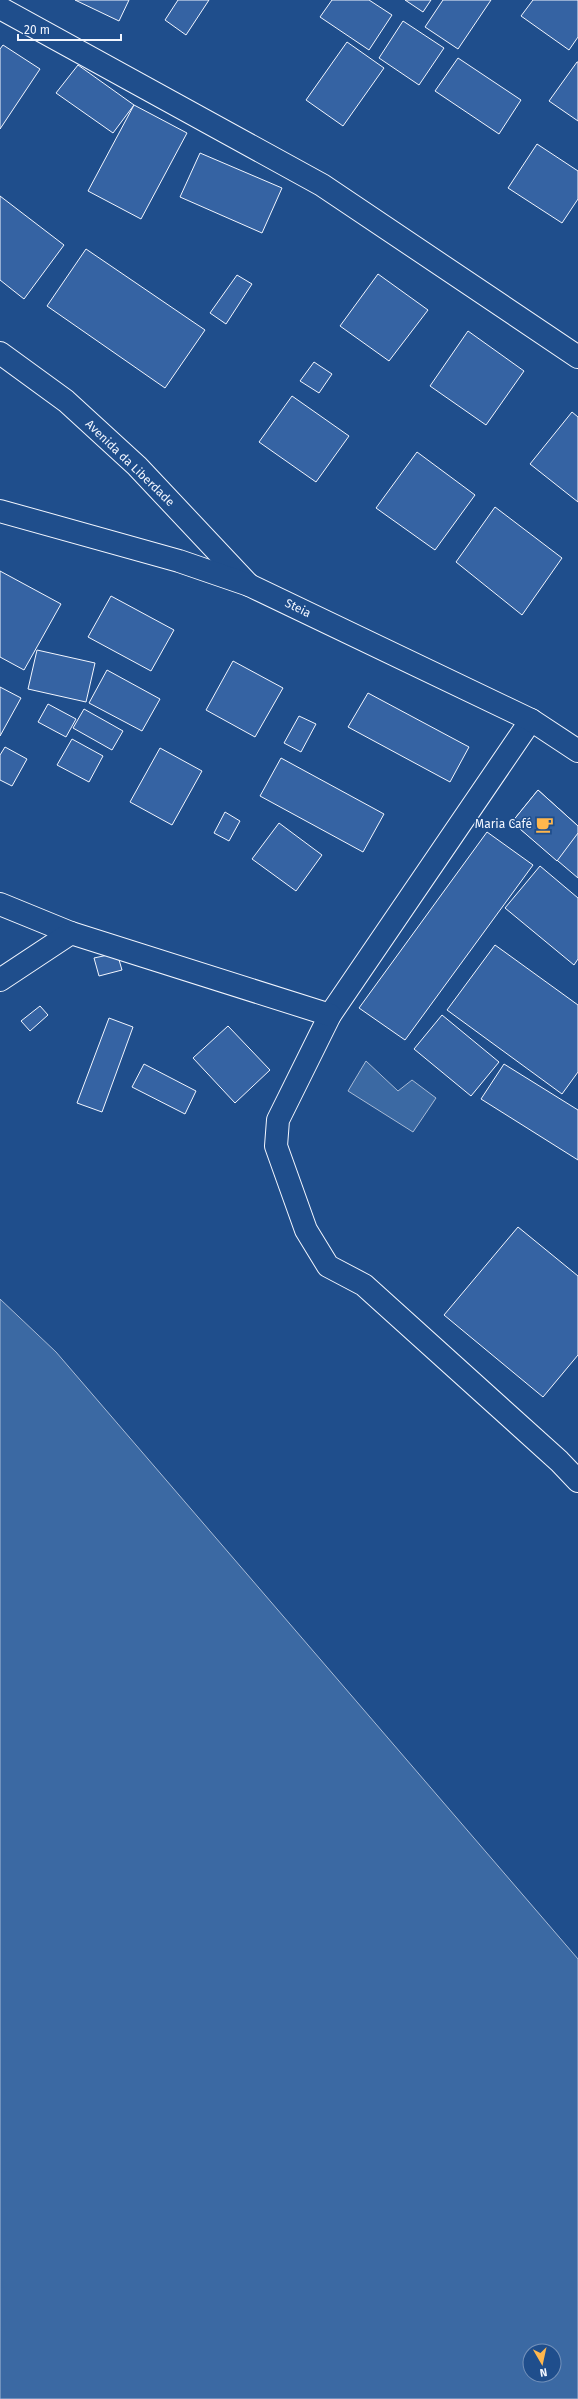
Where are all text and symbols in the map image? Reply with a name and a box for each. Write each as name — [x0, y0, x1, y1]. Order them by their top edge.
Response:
scale bar — [18, 16, 121, 42]
text: 20 m — [24, 23, 50, 37]
street label: Avenida da Liberdade — [83, 417, 177, 509]
street label: Steia — [283, 596, 313, 620]
cafe icon: Maria Café — [535, 814, 555, 834]
place label: Maria Café — [475, 817, 532, 831]
north arrow — [522, 2343, 562, 2383]
text: N — [539, 2365, 548, 2379]

